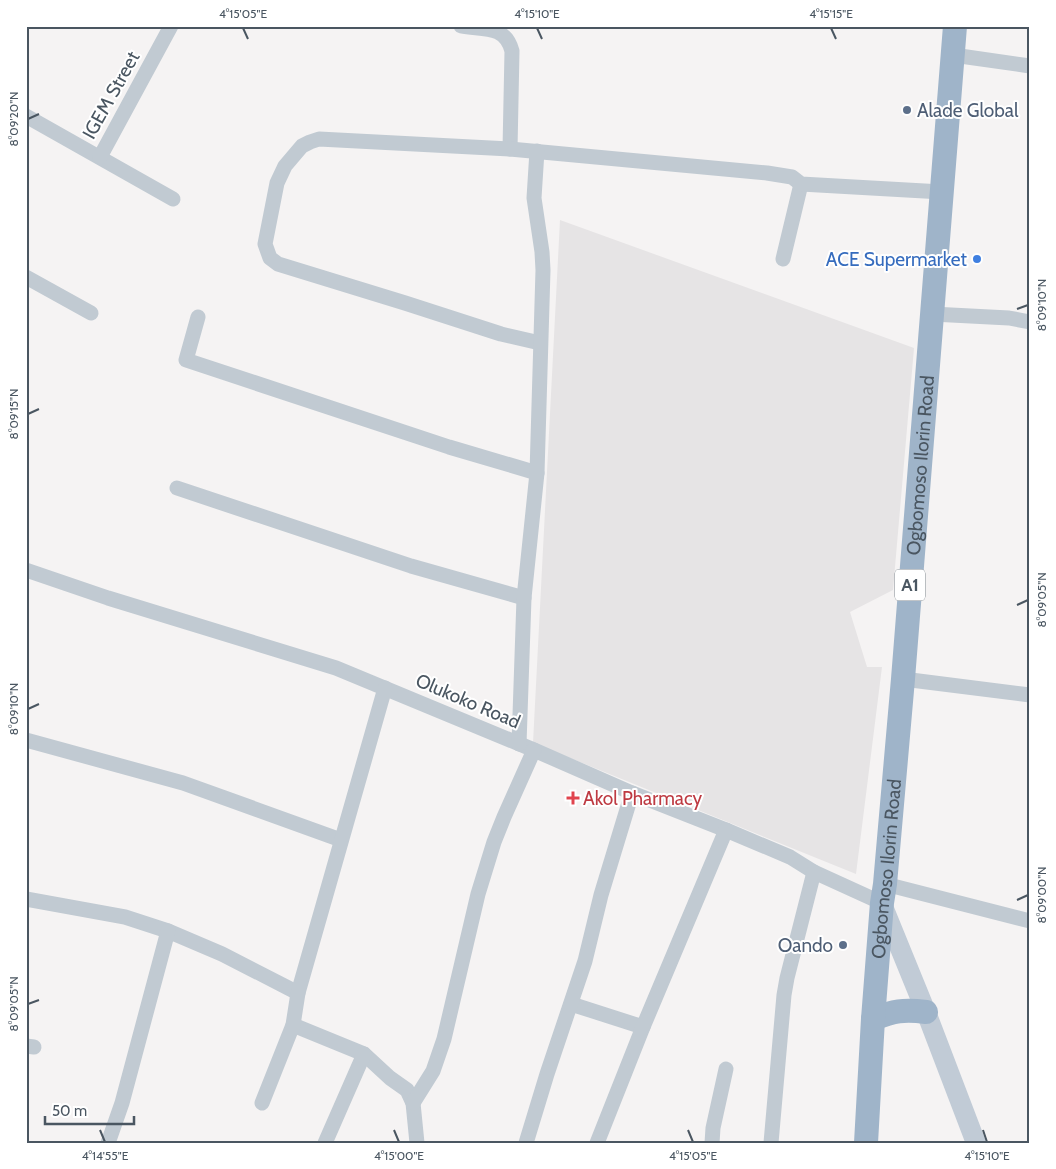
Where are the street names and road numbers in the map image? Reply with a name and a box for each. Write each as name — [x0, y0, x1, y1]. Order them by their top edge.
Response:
street label: IGEM Street — [78, 47, 145, 143]
street label: Ogbomoso Ilorin Road — [901, 374, 939, 556]
road number: A1 — [895, 570, 925, 600]
street label: Olukoko Road — [412, 669, 524, 733]
street label: Ogbomoso Ilorin Road — [866, 778, 906, 959]

